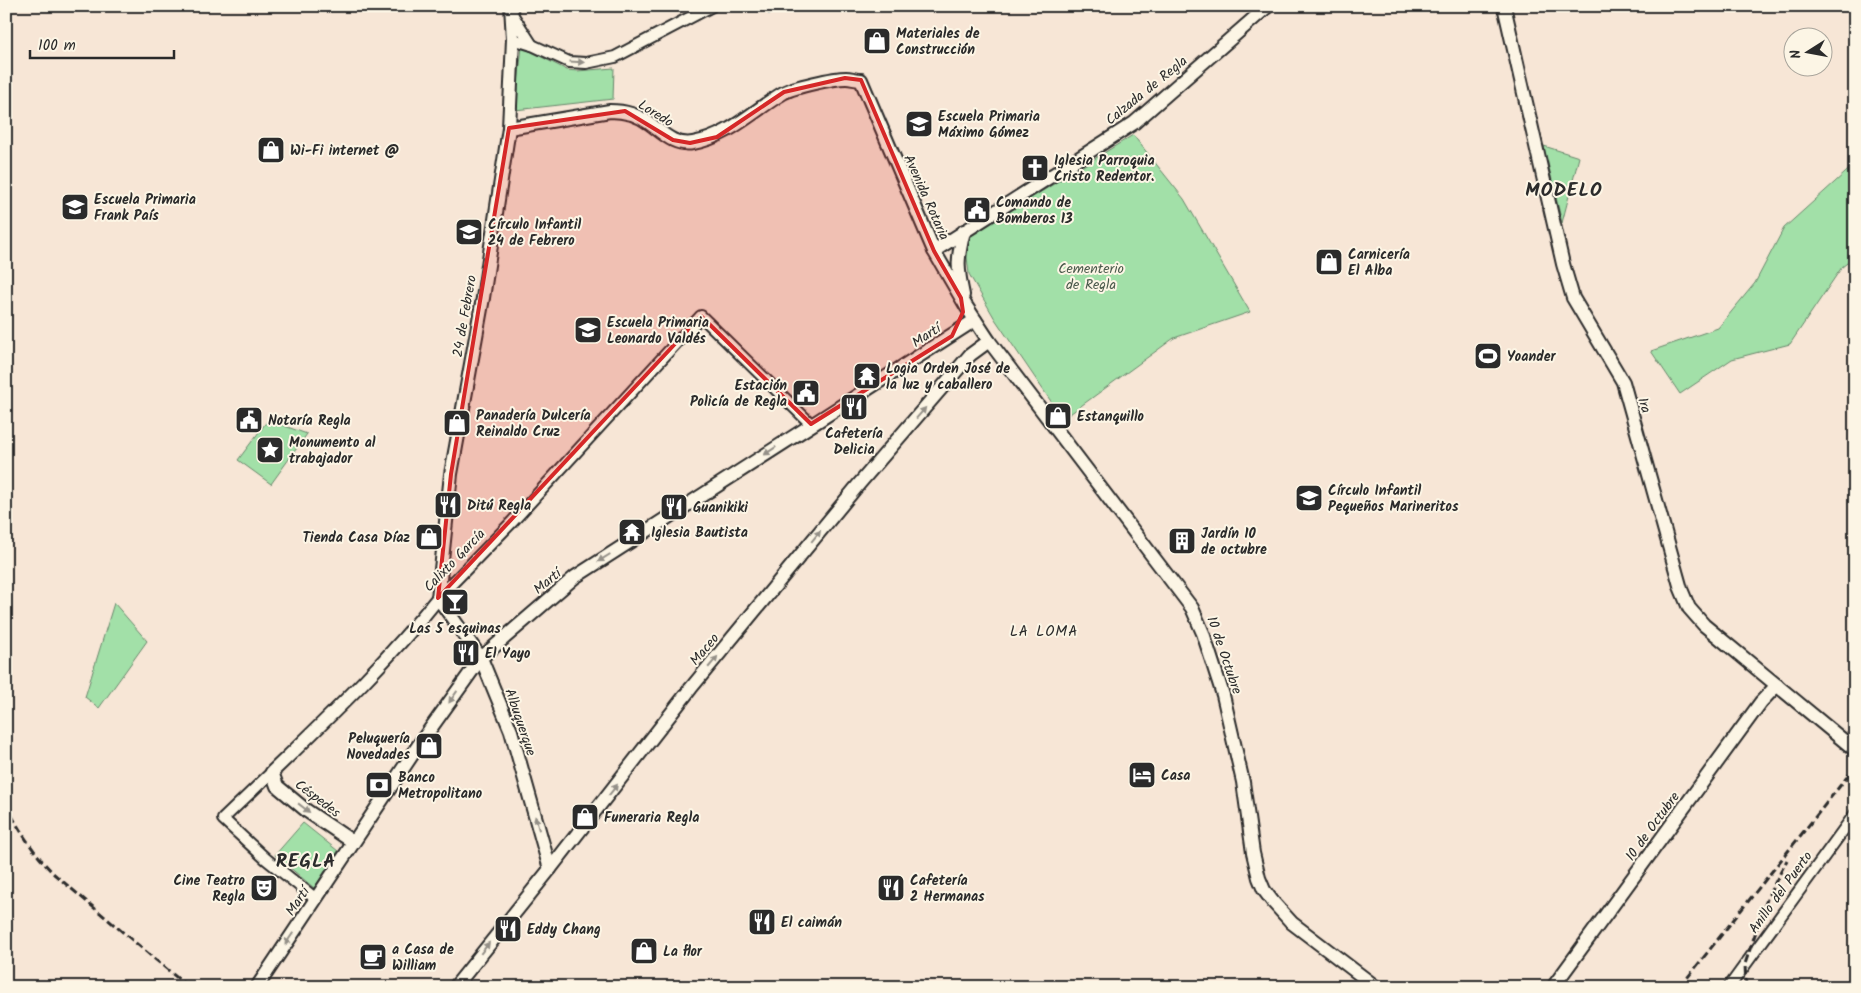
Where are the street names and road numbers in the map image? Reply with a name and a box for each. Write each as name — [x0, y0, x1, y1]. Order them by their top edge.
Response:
street label: Calzada de Regla — [1101, 51, 1193, 131]
street label: Loredo — [633, 94, 678, 133]
street label: Avenida Rotaria — [897, 151, 955, 244]
street label: 24 de Febrero — [447, 273, 483, 359]
street label: Martí — [908, 317, 948, 354]
street label: 1ra — [1631, 395, 1657, 416]
street label: Calixto García — [419, 524, 491, 597]
street label: Martí — [529, 562, 569, 600]
street label: 10 de Octubre — [1200, 613, 1248, 698]
street label: Maceo — [685, 629, 725, 671]
street label: Albuquerque — [498, 686, 542, 760]
street label: Céspedes — [290, 774, 345, 823]
street label: 10 de Octubre — [1620, 787, 1686, 866]
street label: Anillo del Puerto — [1743, 847, 1818, 938]
street label: Martí — [280, 880, 317, 921]

